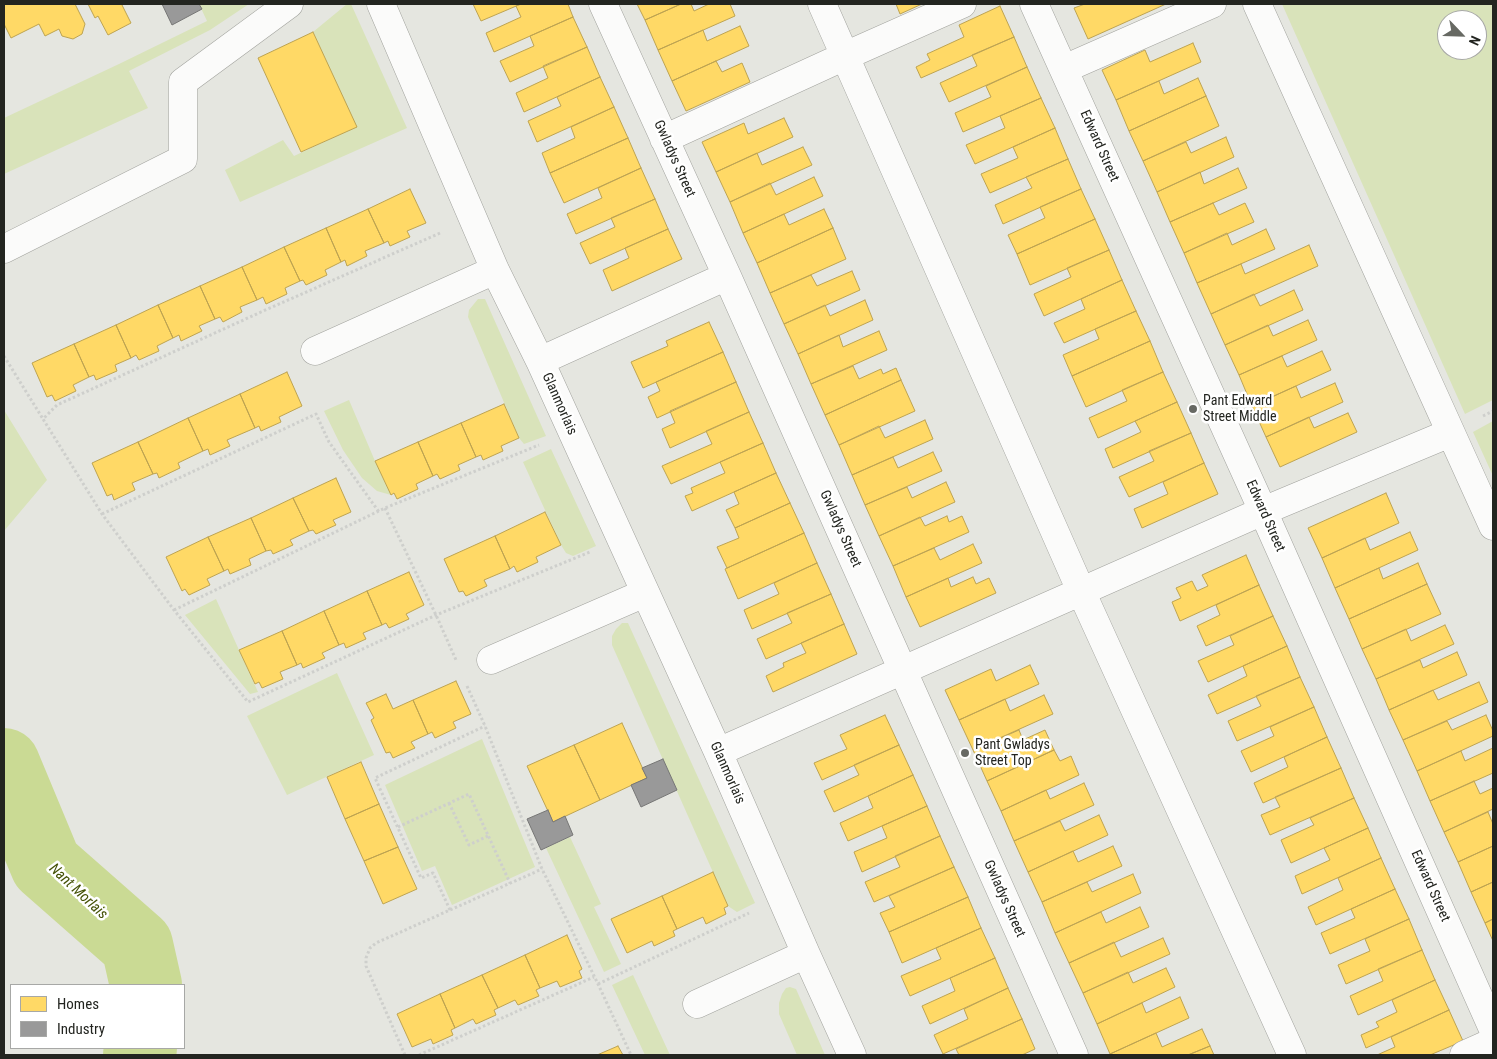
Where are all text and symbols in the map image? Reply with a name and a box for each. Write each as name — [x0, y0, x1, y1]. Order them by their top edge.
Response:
north arrow — [1437, 10, 1487, 60]
text: N — [1466, 34, 1484, 48]
street label: Edward Street — [1076, 108, 1122, 184]
street label: Gwladys Street — [650, 118, 698, 200]
street label: Glanmorlais — [538, 370, 580, 438]
place label: Pant Edward Street Middle — [1203, 393, 1276, 426]
marker: Pant Edward Street Middle — [1187, 403, 1199, 415]
street label: Edward Street — [1242, 478, 1288, 554]
street label: Gwladys Street — [816, 488, 864, 570]
place label: Pant Gwladys Street Top — [975, 737, 1050, 770]
street label: Glanmorlais — [706, 739, 748, 807]
marker: Pant Gwladys Street Top — [959, 747, 971, 759]
street label: Edward Street — [1407, 848, 1453, 924]
street label: Gwladys Street — [980, 858, 1028, 940]
water label: Nant Morlais — [45, 860, 111, 924]
legend — [10, 984, 185, 1049]
text: Homes — [57, 995, 99, 1013]
text: Industry — [57, 1020, 105, 1038]

